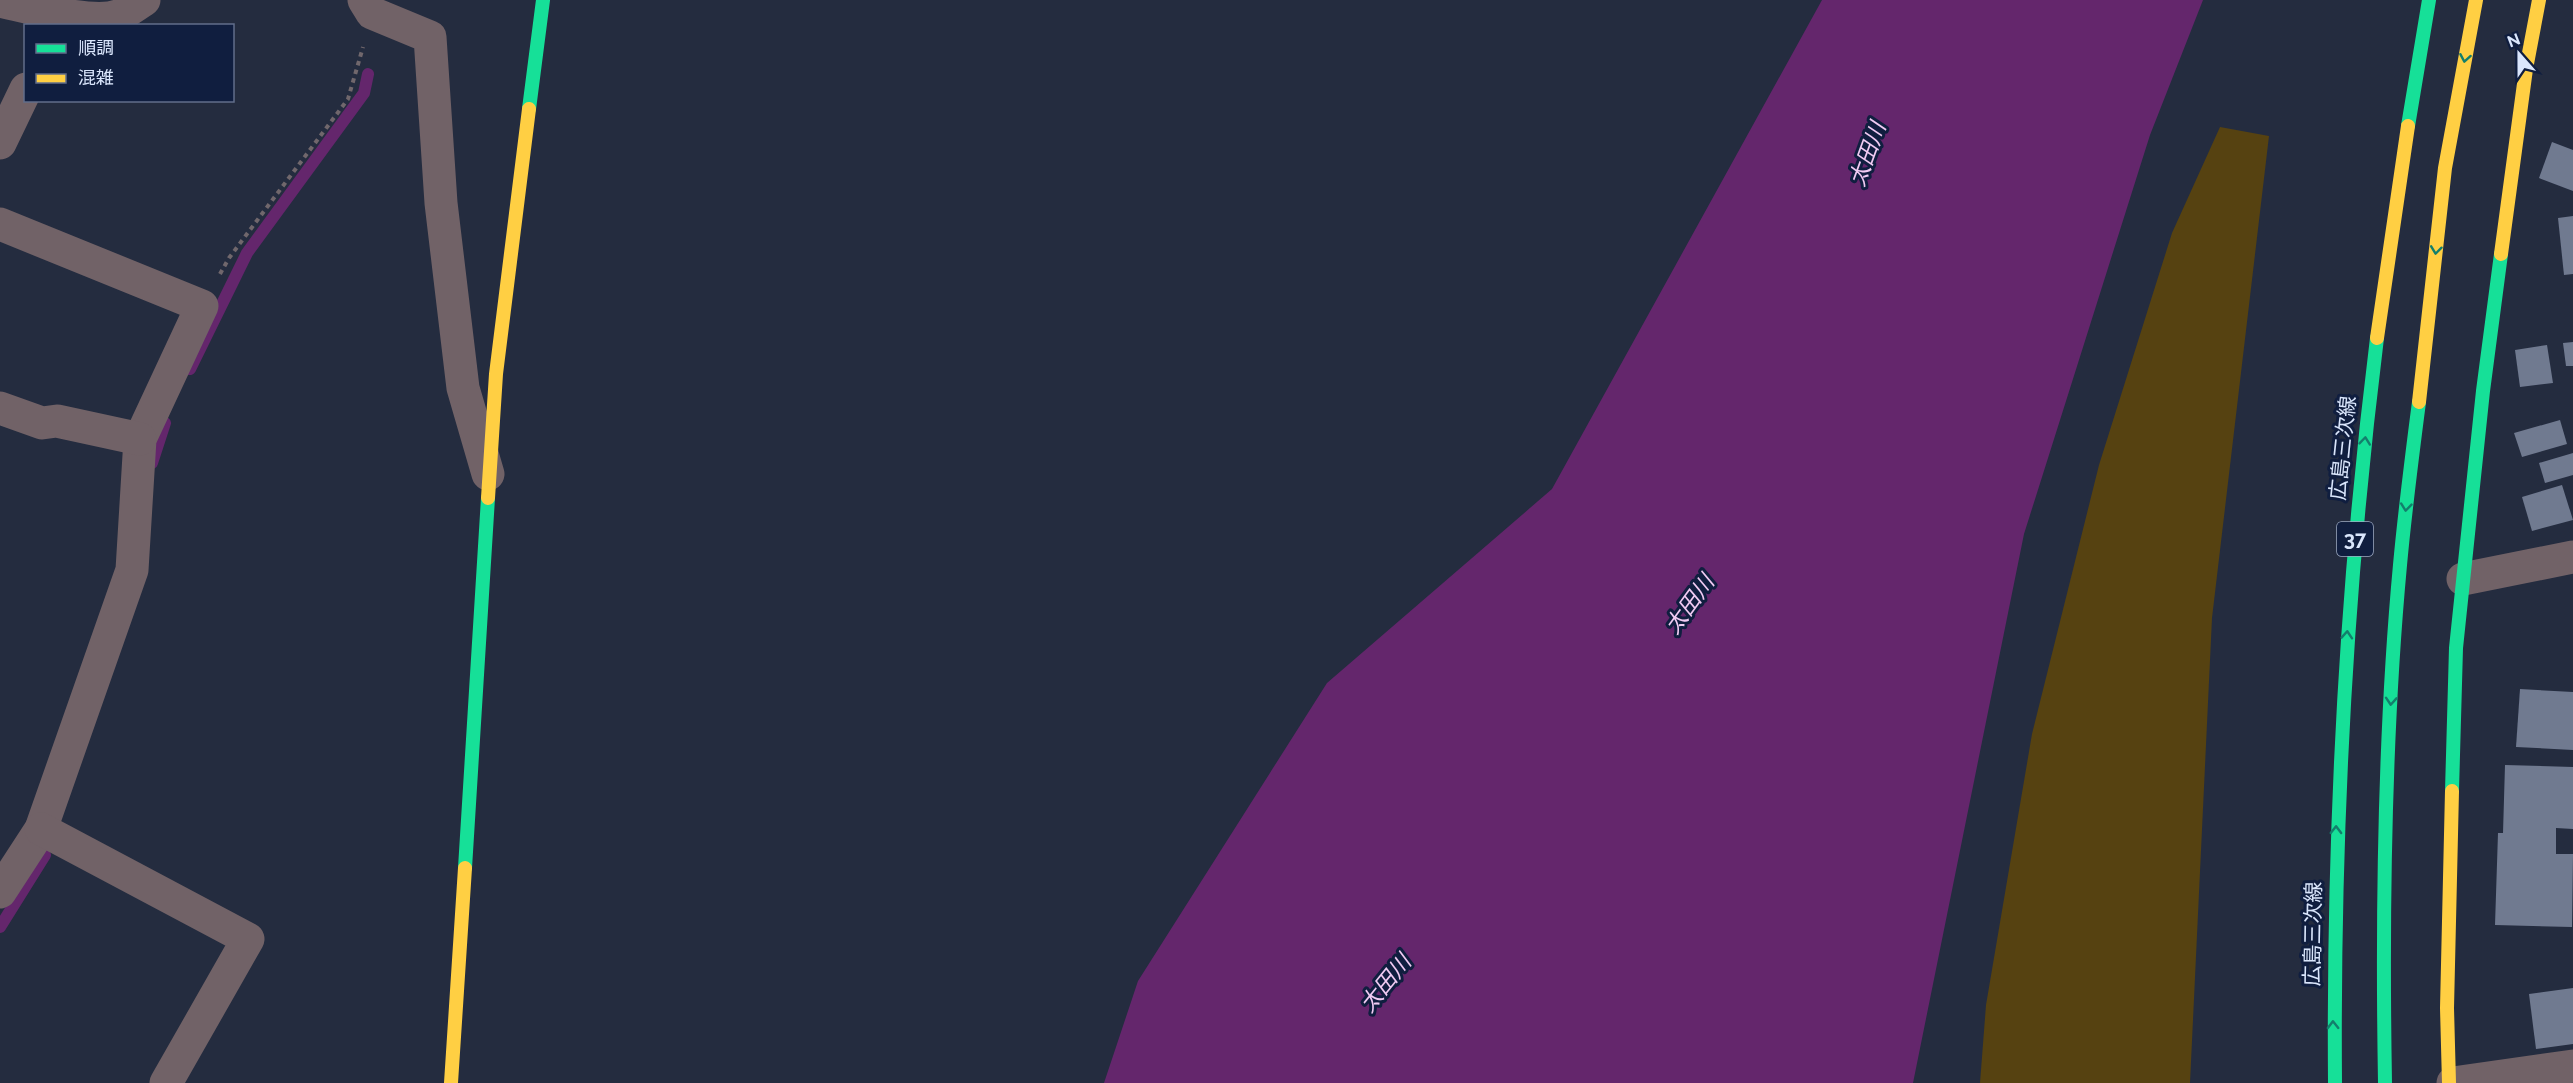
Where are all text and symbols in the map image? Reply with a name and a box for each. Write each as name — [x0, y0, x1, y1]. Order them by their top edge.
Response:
legend — [24, 24, 234, 102]
north arrow — [2489, 24, 2549, 84]
text: N — [2505, 29, 2523, 52]
text: 順調 — [78, 37, 114, 58]
one-way arrow — [2459, 52, 2472, 62]
text: 混雑 — [78, 67, 114, 88]
water label: 太田川 — [1843, 117, 1891, 189]
one-way arrow — [2430, 246, 2442, 255]
street label: 広島三次線 — [2325, 394, 2360, 501]
one-way arrow — [2358, 436, 2371, 445]
one-way arrow — [2400, 502, 2413, 511]
road number: 37 — [2337, 522, 2373, 556]
water label: 太田川 — [1659, 568, 1720, 638]
one-way arrow — [2340, 630, 2353, 639]
one-way arrow — [2385, 696, 2398, 705]
one-way arrow — [2329, 825, 2342, 834]
street label: 広島三次線 — [2299, 881, 2326, 987]
water label: 太田川 — [1354, 948, 1417, 1017]
one-way arrow — [2327, 1020, 2340, 1029]

